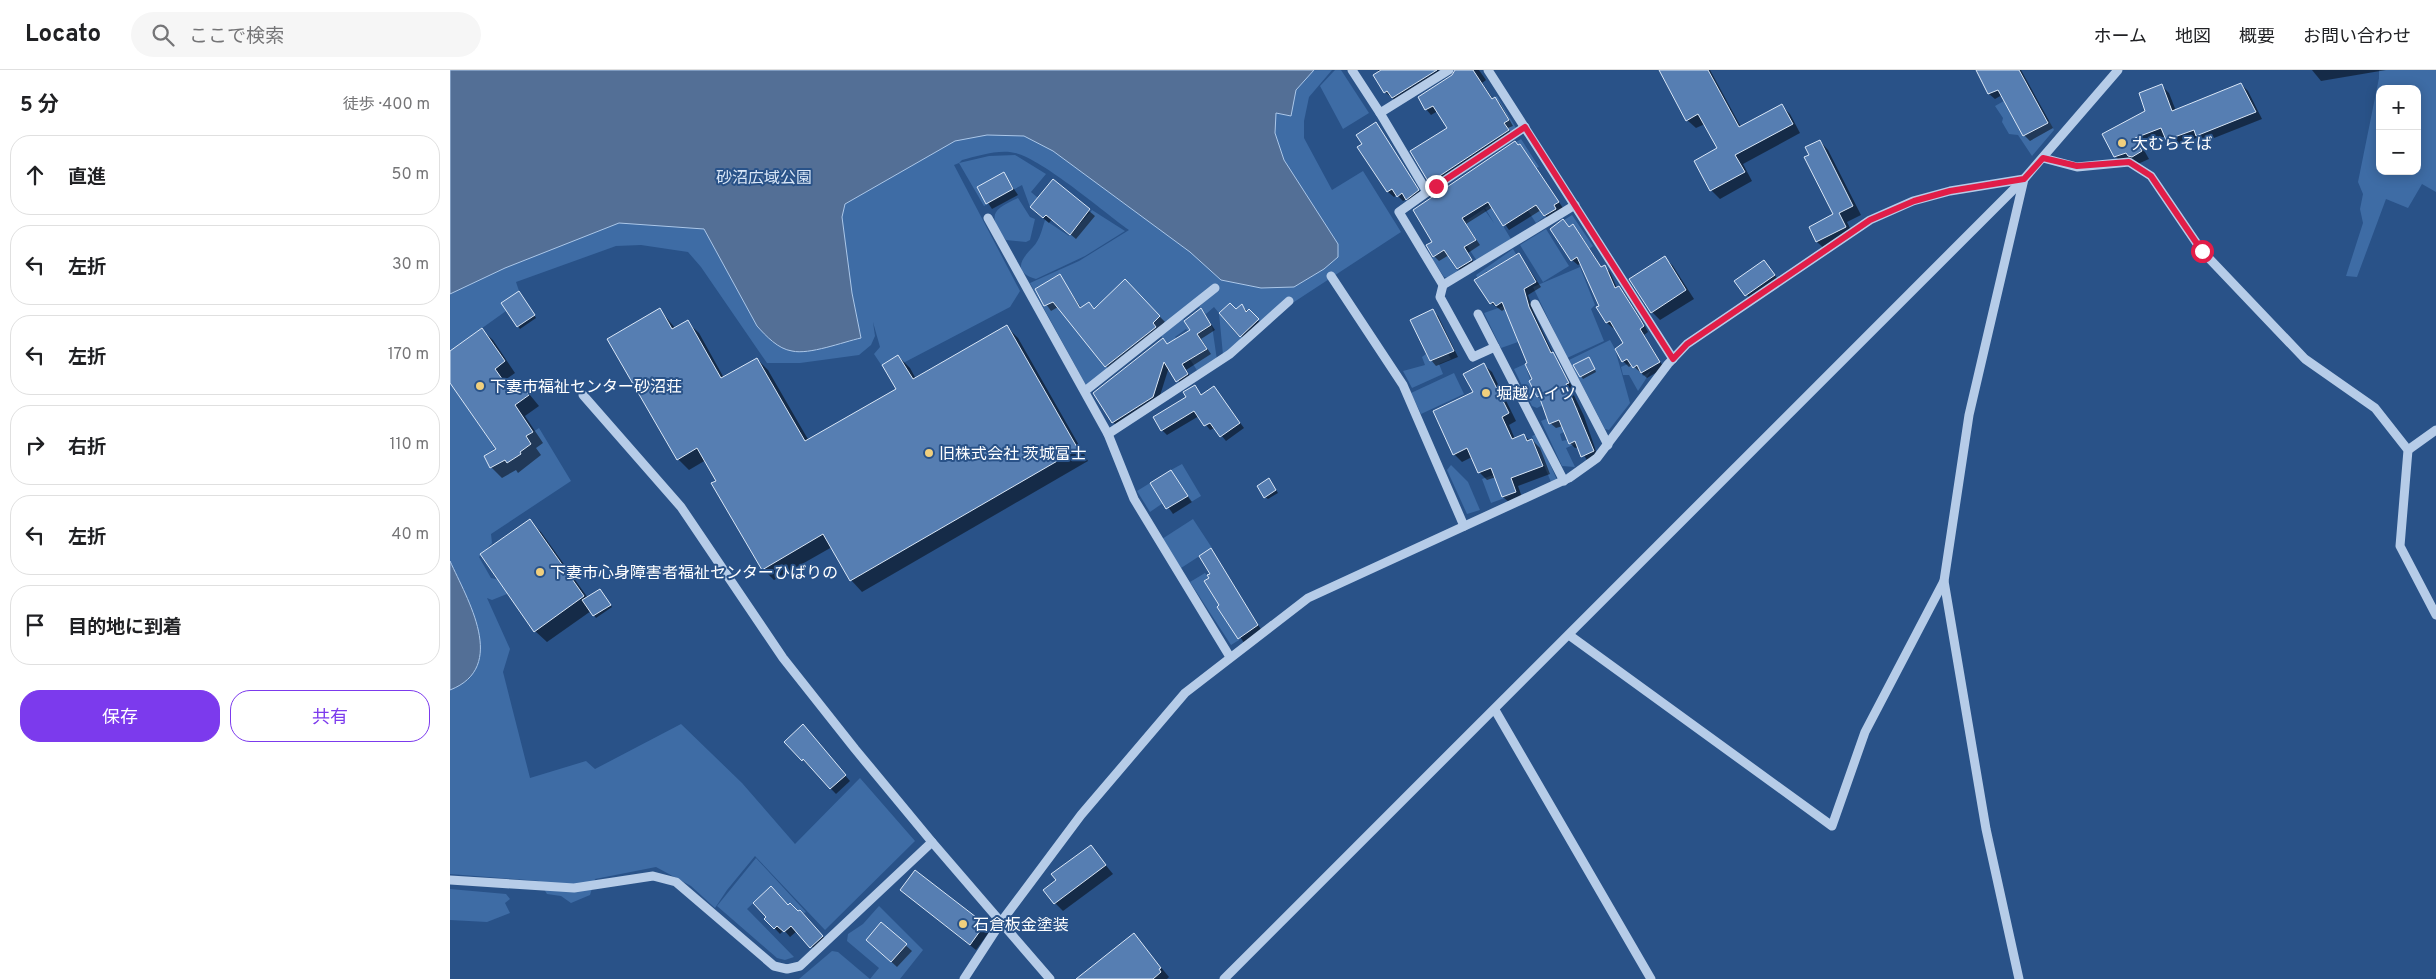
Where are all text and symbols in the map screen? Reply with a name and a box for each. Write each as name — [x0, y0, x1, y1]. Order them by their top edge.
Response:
search box — [131, 12, 481, 57]
text: Locato — [25, 20, 101, 50]
icon: search — [149, 21, 177, 49]
text: ここで検索 — [189, 25, 284, 49]
text: ホーム — [2094, 26, 2147, 49]
text: 地図 — [2175, 26, 2211, 49]
text: 概要 — [2239, 26, 2275, 49]
text: お問い合わせ — [2303, 26, 2411, 49]
map controls — [2376, 85, 2421, 175]
button: + — [2376, 85, 2421, 130]
text: 5 分 — [20, 92, 59, 119]
text: 徒歩 · 400 m — [343, 95, 430, 115]
button: − — [2376, 130, 2421, 175]
place label: 大むらそば — [2132, 135, 2212, 155]
marker: 大むらそば — [2116, 137, 2128, 149]
icon: ahead — [21, 161, 49, 189]
text: 50 m — [392, 165, 429, 185]
text: 直進 — [68, 166, 106, 190]
park label: 砂沼広域公園 — [716, 169, 812, 189]
route end — [1425, 175, 1448, 198]
route start — [2191, 240, 2214, 263]
icon: left — [21, 251, 49, 279]
text: 30 m — [392, 255, 429, 275]
text: 左折 — [68, 256, 106, 280]
icon: left — [21, 341, 49, 369]
text: 170 m — [388, 345, 429, 365]
text: 左折 — [68, 346, 106, 370]
place label: 下妻市福祉センター砂沼荘 — [490, 378, 682, 398]
marker: 下妻市福祉センター砂沼荘 — [474, 380, 486, 392]
place label: 堀越ハイツ — [1496, 385, 1576, 405]
marker: 堀越ハイツ — [1480, 387, 1492, 399]
icon: right — [21, 431, 49, 459]
text: 110 m — [389, 435, 429, 455]
text: 右折 — [68, 436, 106, 460]
place label: 旧株式会社 茨城富士 — [939, 445, 1087, 465]
marker: 旧株式会社 茨城富士 — [923, 447, 935, 459]
icon: left — [21, 521, 49, 549]
text: 40 m — [391, 525, 429, 545]
text: 左折 — [68, 526, 106, 550]
place label: 下妻市心身障害者福祉センターひばりの — [550, 564, 838, 584]
marker: 下妻市心身障害者福祉センターひばりの — [534, 566, 546, 578]
icon: arrive — [21, 611, 49, 639]
text: 目的地に到着 — [68, 616, 182, 640]
button: 保存 — [20, 690, 220, 742]
button: 共有 — [230, 690, 430, 742]
place label: 石倉板金塗装 — [973, 916, 1069, 936]
marker: 石倉板金塗装 — [957, 918, 969, 930]

